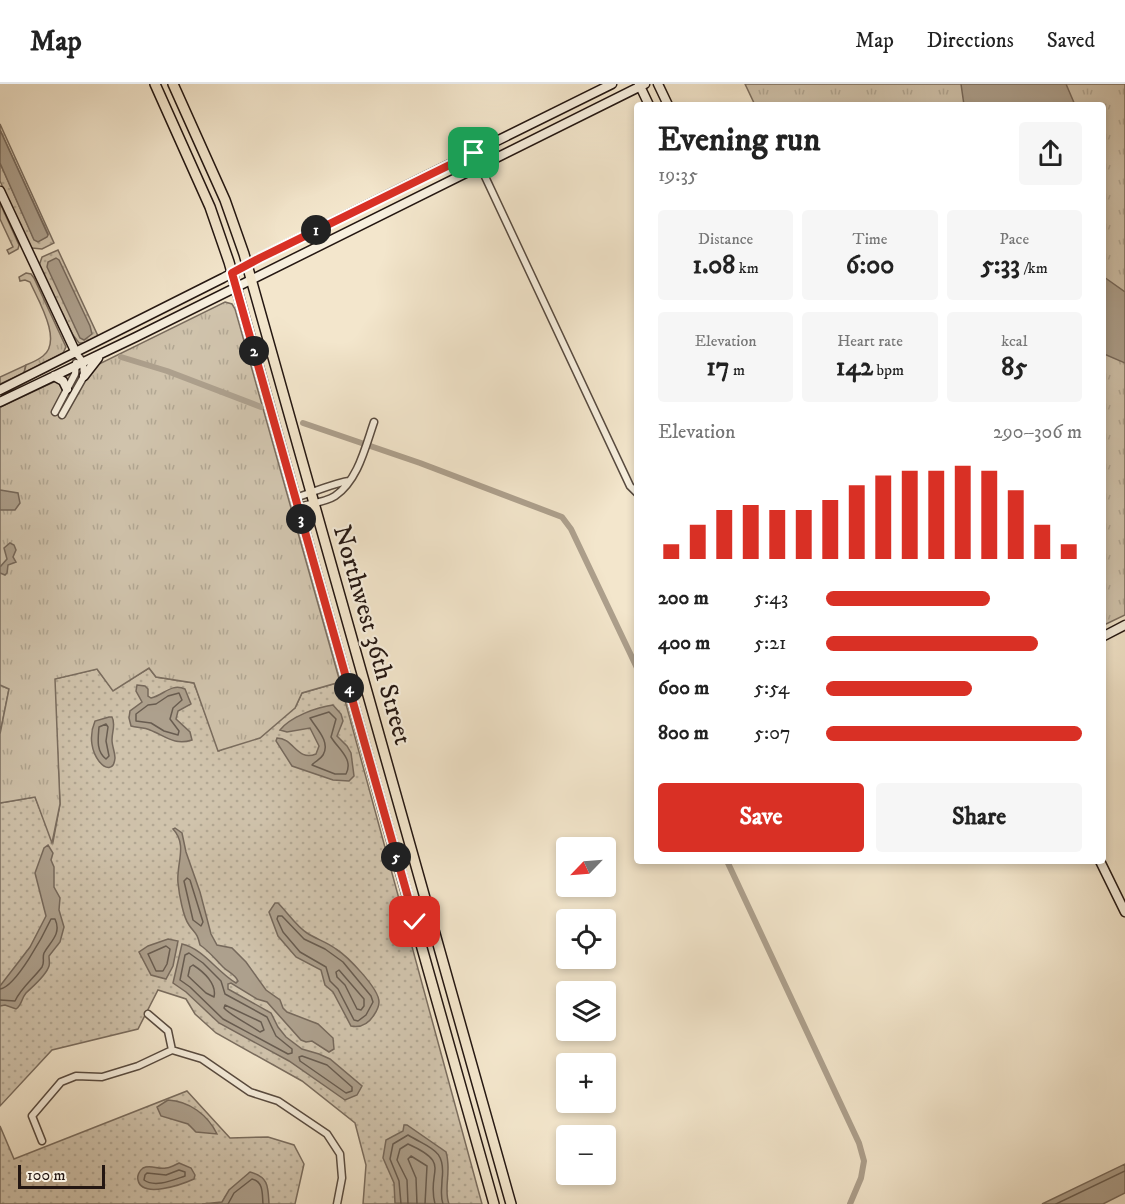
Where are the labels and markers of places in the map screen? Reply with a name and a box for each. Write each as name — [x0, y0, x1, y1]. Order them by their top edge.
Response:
pin — [448, 127, 499, 178]
pin: 1 — [301, 215, 331, 245]
pin: 2 — [239, 336, 269, 366]
pin: 3 — [286, 504, 316, 534]
pin: 4 — [334, 673, 364, 703]
pin: 5 — [381, 842, 411, 872]
pin — [389, 896, 440, 947]

